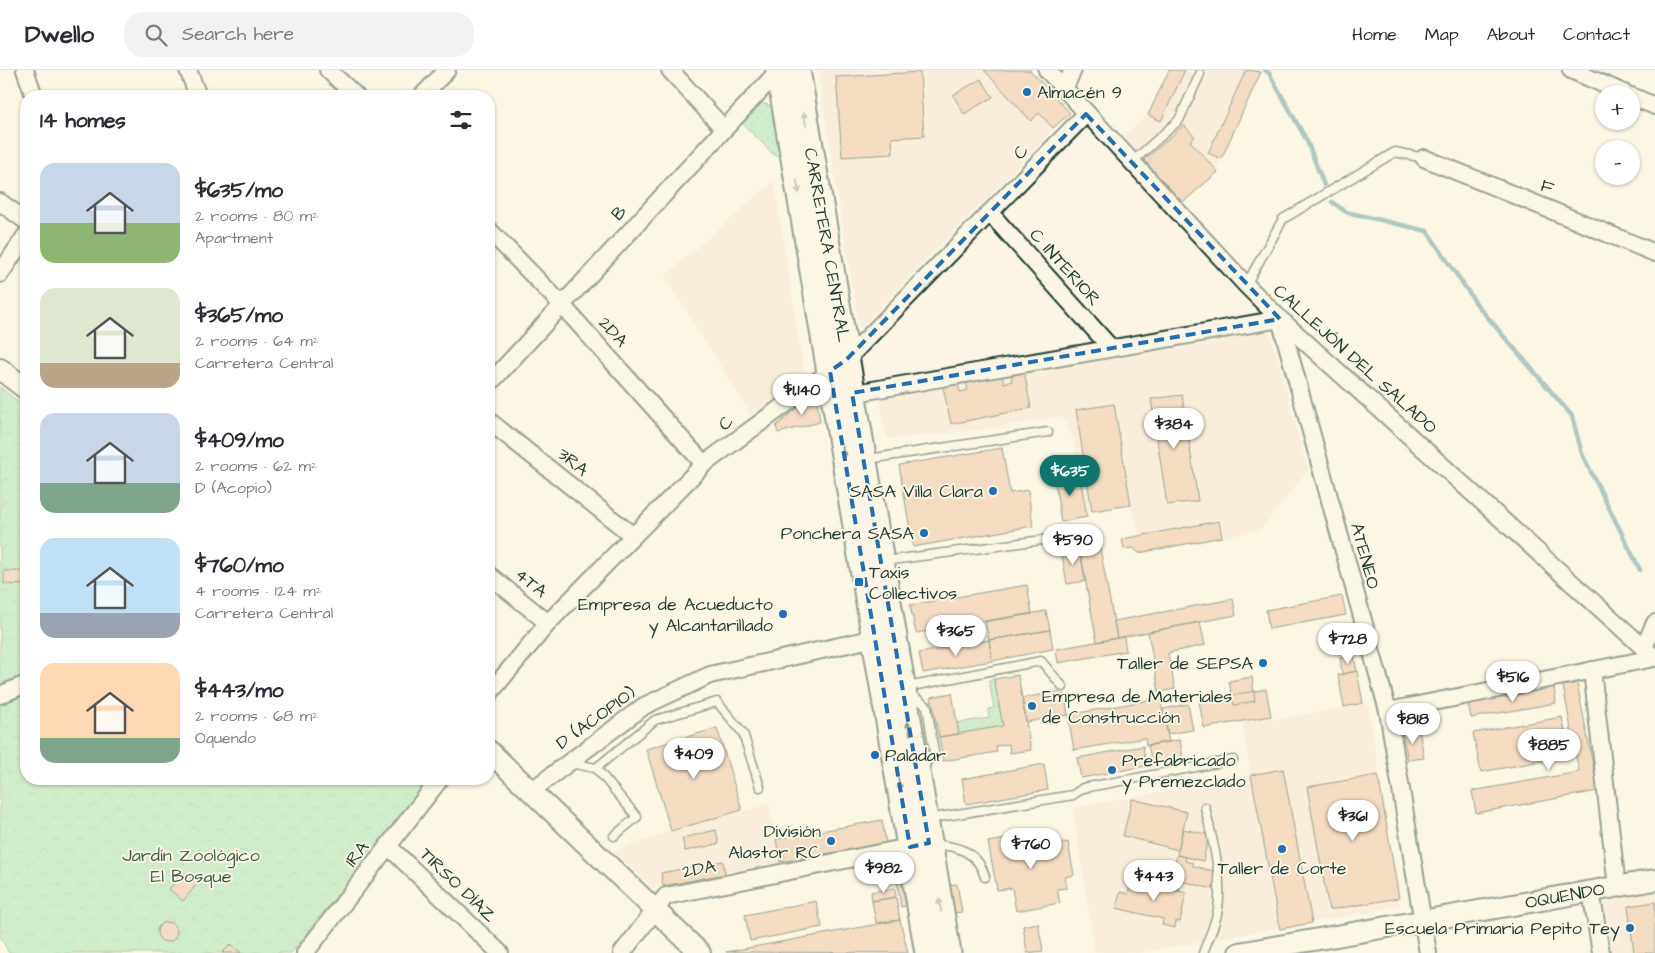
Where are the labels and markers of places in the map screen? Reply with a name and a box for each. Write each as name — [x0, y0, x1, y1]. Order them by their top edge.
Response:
place label: Almacén 9 — [1037, 80, 1122, 105]
marker: Almacén 9 — [1021, 86, 1033, 98]
pin: $1,140 — [761, 374, 843, 416]
pin: $384 — [1144, 408, 1204, 450]
pin: $635 — [1040, 454, 1100, 497]
place label: SASA Villa Clara — [850, 479, 983, 504]
marker: SASA Villa Clara — [987, 485, 999, 497]
place label: Ponchera SASA — [781, 521, 914, 546]
pin: $590 — [1043, 524, 1103, 566]
marker: Ponchera SASA — [918, 527, 930, 539]
place label: Taxis Collectivos — [869, 560, 957, 606]
marker: Taxis Collectivos — [853, 576, 865, 588]
place label: Empresa de Acueducto y Alcantarillado — [578, 592, 773, 639]
marker: Empresa de Acueducto y Alcantarillado — [777, 608, 789, 620]
pin: $365 — [926, 614, 986, 657]
pin: $728 — [1318, 622, 1378, 665]
place label: Taller de SEPSA — [1117, 651, 1253, 676]
marker: Taller de SEPSA — [1257, 657, 1269, 669]
pin: $516 — [1483, 660, 1543, 703]
place label: Empresa de Materiales de Construcción — [1042, 684, 1232, 730]
marker: Empresa de Materiales de Construcción — [1026, 700, 1038, 712]
pin: $818 — [1383, 702, 1443, 745]
pin: $885 — [1519, 728, 1579, 771]
pin: $409 — [664, 738, 724, 780]
place label: Paladar — [885, 743, 946, 768]
place label: Prefabricado y Premezclado — [1122, 748, 1246, 795]
marker: Paladar — [869, 749, 881, 761]
marker: Prefabricado y Premezclado — [1106, 764, 1118, 776]
pin: $361 — [1323, 800, 1383, 842]
place label: División Alastor RC — [728, 819, 821, 865]
pin: $760 — [1001, 828, 1061, 870]
marker: División Alastor RC — [825, 835, 837, 847]
marker: Taller de Corte — [1276, 843, 1288, 855]
pin: $982 — [854, 852, 914, 894]
place label: Taller de Corte — [1218, 856, 1347, 881]
pin: $443 — [1124, 860, 1184, 902]
place label: Escuela Primaria Pepito Tey — [1385, 916, 1620, 942]
marker: Escuela Primaria Pepito Tey — [1624, 922, 1636, 934]

